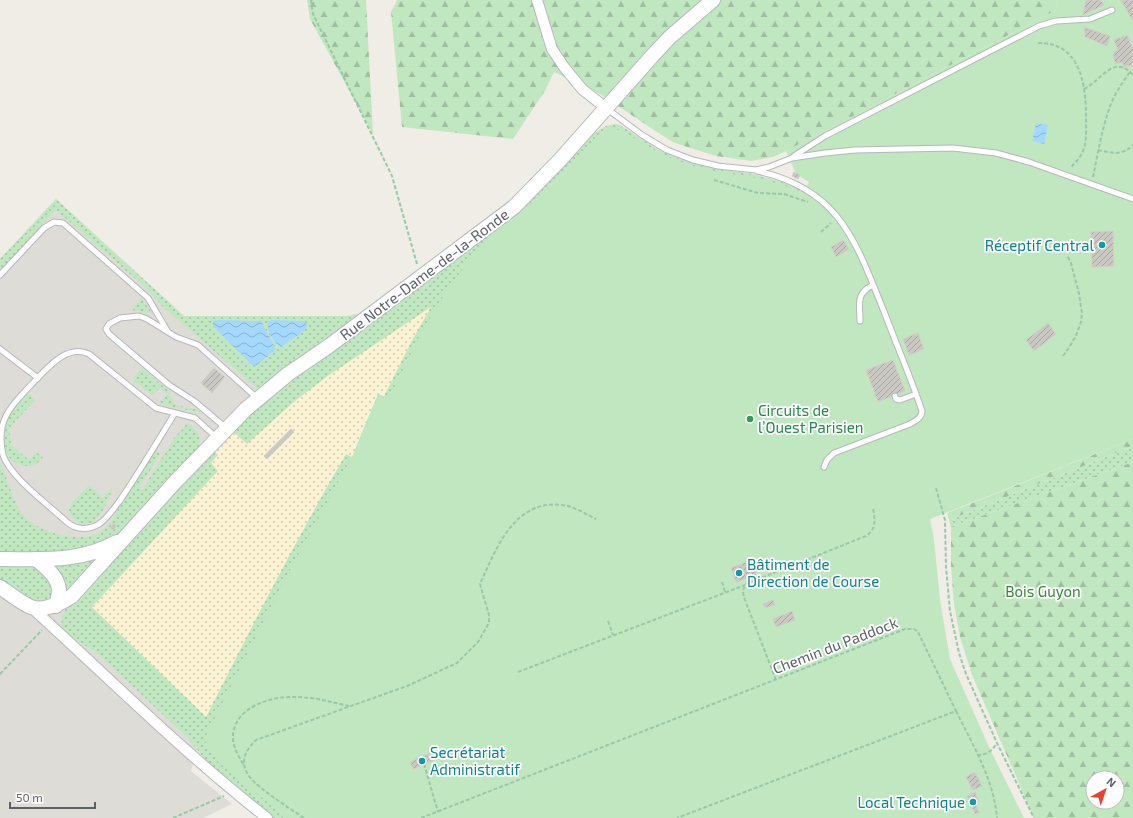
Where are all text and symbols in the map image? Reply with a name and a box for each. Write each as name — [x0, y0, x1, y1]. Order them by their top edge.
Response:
street label: Rue Notre-Dame-de-la-Ronde — [336, 205, 512, 343]
place label: Réceptif Central — [985, 236, 1095, 254]
marker: Réceptif Central — [1097, 240, 1107, 250]
place label: Circuits de l’Ouest Parisien — [758, 401, 864, 436]
marker: Circuits de l’Ouest Parisien — [745, 414, 755, 424]
place label: Bâtiment de Direction de Course — [747, 555, 879, 590]
marker: Bâtiment de Direction de Course — [734, 568, 744, 578]
park label: Bois Guyon — [1005, 582, 1081, 600]
street label: Chemin du Paddock — [770, 613, 900, 677]
place label: Secrétariat Administratif — [430, 743, 520, 778]
marker: Secrétariat Administratif — [417, 756, 427, 766]
north arrow — [1085, 770, 1125, 810]
text: N — [1105, 774, 1119, 790]
scale bar — [10, 784, 95, 810]
text: 50 m — [16, 790, 43, 804]
place label: Local Technique — [857, 793, 965, 811]
marker: Local Technique — [968, 797, 978, 807]

